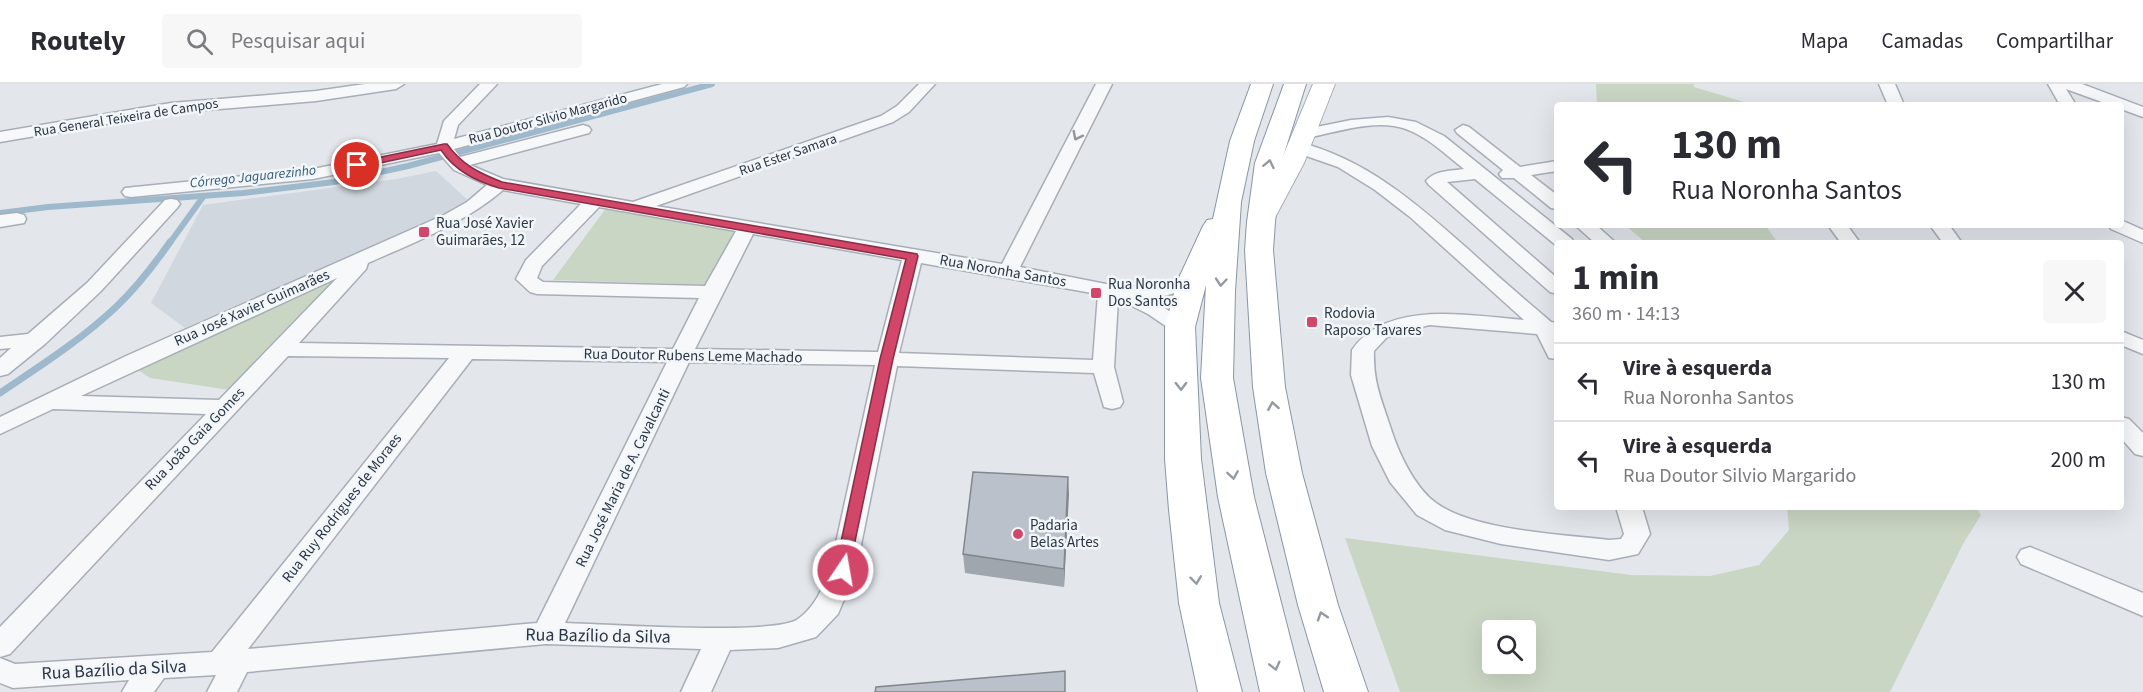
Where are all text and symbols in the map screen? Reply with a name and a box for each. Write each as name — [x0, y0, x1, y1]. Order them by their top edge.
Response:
search box — [162, 14, 582, 68]
text: Routely — [30, 21, 126, 61]
icon: search — [183, 25, 216, 58]
text: Pesquisar aqui — [231, 25, 365, 57]
text: Mapa — [1801, 26, 1848, 56]
text: Camadas — [1881, 26, 1963, 56]
text: Compartilhar — [1996, 26, 2113, 56]
street label: Rua Doutor Silvio Margarido — [466, 88, 630, 150]
street label: Rua General Teixeira de Campos — [32, 94, 220, 142]
text: 130 m — [1671, 115, 1782, 175]
icon: left — [1572, 126, 1650, 204]
street label: Rua Ester Samara — [736, 129, 840, 181]
one-way arrow — [1073, 130, 1084, 140]
pin — [331, 139, 382, 190]
icon: arrive — [340, 148, 373, 181]
one-way arrow — [1262, 159, 1275, 169]
water label: Córrego Jaguarezinho — [189, 160, 317, 194]
text: Rua Noronha Santos — [1671, 171, 1902, 210]
place label: Rua José Xavier Guimarães, 12 — [436, 213, 535, 251]
marker: Rua José Xavier Guimarães, 12 — [417, 225, 431, 239]
street label: Rua Noronha Santos — [938, 250, 1068, 292]
text: 1 min — [1572, 252, 1660, 303]
button: close — [2043, 260, 2106, 323]
street label: Rua José Xavier Guimarães — [171, 264, 333, 352]
place label: Rua Noronha Dos Santos — [1108, 274, 1190, 312]
one-way arrow — [1215, 277, 1228, 286]
marker: Rua Noronha Dos Santos — [1089, 286, 1103, 300]
text: 360 m · 14:13 — [1572, 300, 1680, 328]
place label: Rodovia Raposo Tavares — [1324, 303, 1421, 341]
marker: Rodovia Raposo Tavares — [1305, 315, 1319, 329]
street label: Rua Doutor Rubens Leme Machado — [583, 344, 803, 368]
text: Vire à esquerda — [1623, 352, 1772, 384]
icon: left — [1572, 366, 1605, 399]
text: 130 m — [2051, 366, 2106, 398]
one-way arrow — [1175, 381, 1187, 390]
street label: Rua João Gaia Gomes — [140, 383, 250, 495]
text: Rua Noronha Santos — [1623, 384, 1794, 412]
street label: Rua José Maria de A. Cavalcanti — [571, 385, 675, 571]
one-way arrow — [1267, 401, 1279, 411]
street label: Rua Ruy Rodrigues de Moraes — [277, 429, 407, 587]
text: Vire à esquerda — [1623, 430, 1772, 462]
icon: left — [1572, 444, 1605, 477]
text: 200 m — [2051, 444, 2106, 476]
text: Rua Doutor Silvio Margarido — [1623, 462, 1856, 490]
one-way arrow — [1226, 471, 1238, 480]
place label: Padaria Belas Artes — [1030, 515, 1099, 553]
marker: Padaria Belas Artes — [1011, 527, 1025, 541]
position arrow — [811, 538, 875, 602]
one-way arrow — [1190, 576, 1202, 585]
one-way arrow — [1316, 611, 1329, 622]
map controls — [1482, 620, 1536, 674]
button: search — [1482, 620, 1536, 674]
street label: Rua Bazílio da Silva — [525, 622, 671, 650]
street label: Rua Bazílio da Silva — [41, 654, 187, 686]
one-way arrow — [1267, 661, 1280, 671]

